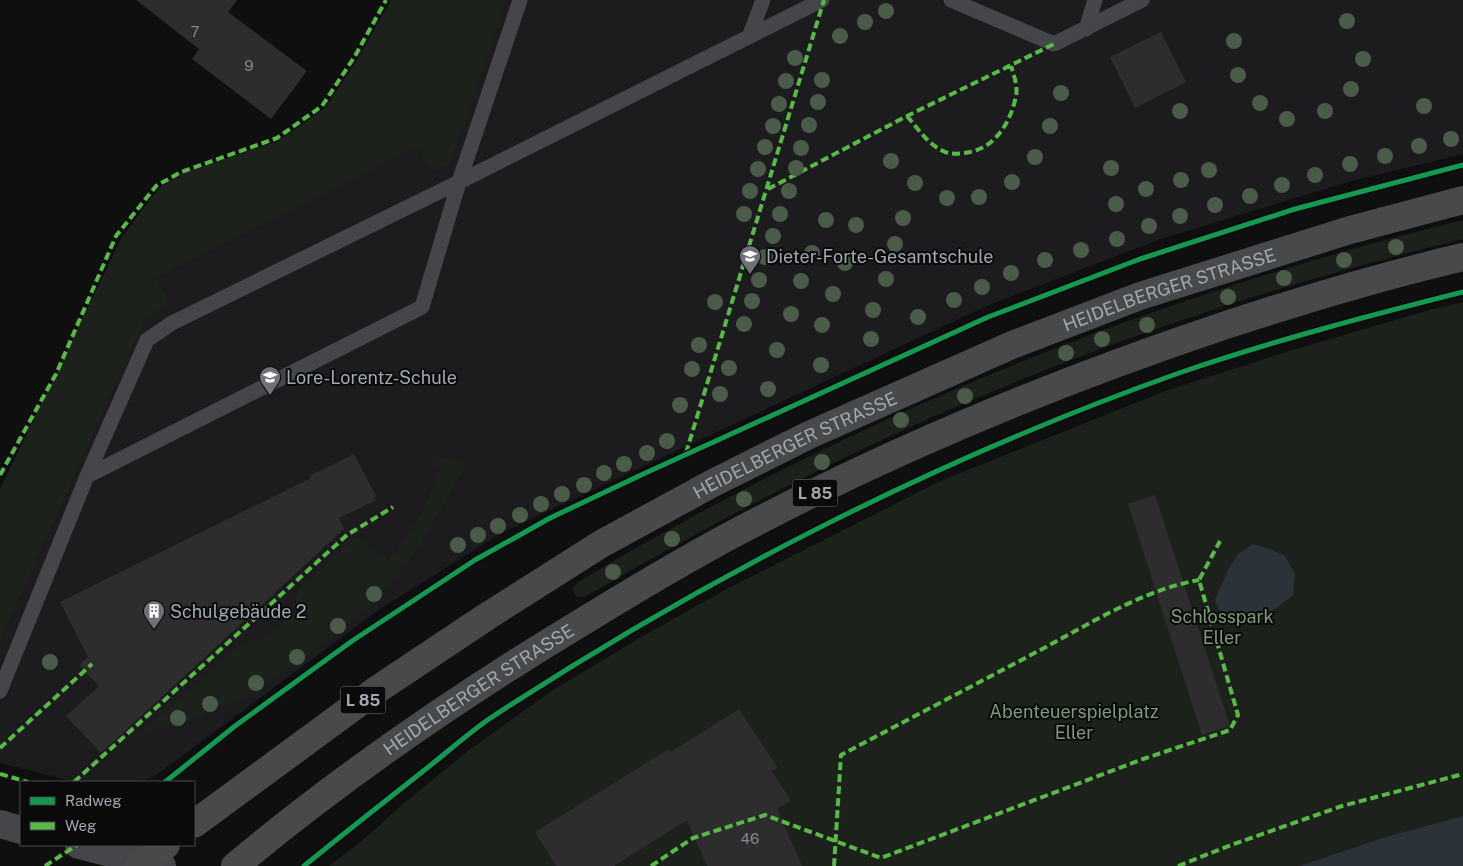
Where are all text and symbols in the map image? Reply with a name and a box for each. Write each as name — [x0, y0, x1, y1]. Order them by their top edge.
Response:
house number: 7 — [190, 23, 200, 40]
house number: 9 — [244, 57, 254, 74]
school or university icon: Dieter-Forte-Gesamtschule — [738, 244, 762, 275]
street label: HEIDELBERGER STRASSE — [1060, 244, 1278, 335]
place label: Dieter-Forte-Gesamtschule — [766, 246, 993, 267]
school or university icon: Lore-Lorentz-Schule — [258, 365, 282, 396]
place label: Lore-Lorentz-Schule — [286, 367, 457, 388]
street label: HEIDELBERGER STRASSE — [689, 387, 900, 503]
road number: L 85 — [792, 479, 838, 506]
building icon: Schulgebäude 2 — [142, 599, 166, 630]
place label: Schulgebäude 2 — [170, 601, 306, 622]
park label: Schlosspark Eller — [1170, 606, 1274, 648]
street label: HEIDELBERGER STRASSE — [379, 619, 577, 759]
road number: L 85 — [340, 686, 386, 714]
park label: Abenteuerspielplatz Eller — [989, 701, 1159, 743]
legend — [20, 781, 195, 846]
text: Radweg — [65, 792, 122, 809]
text: Weg — [65, 817, 96, 834]
house number: 46 — [741, 830, 759, 847]

